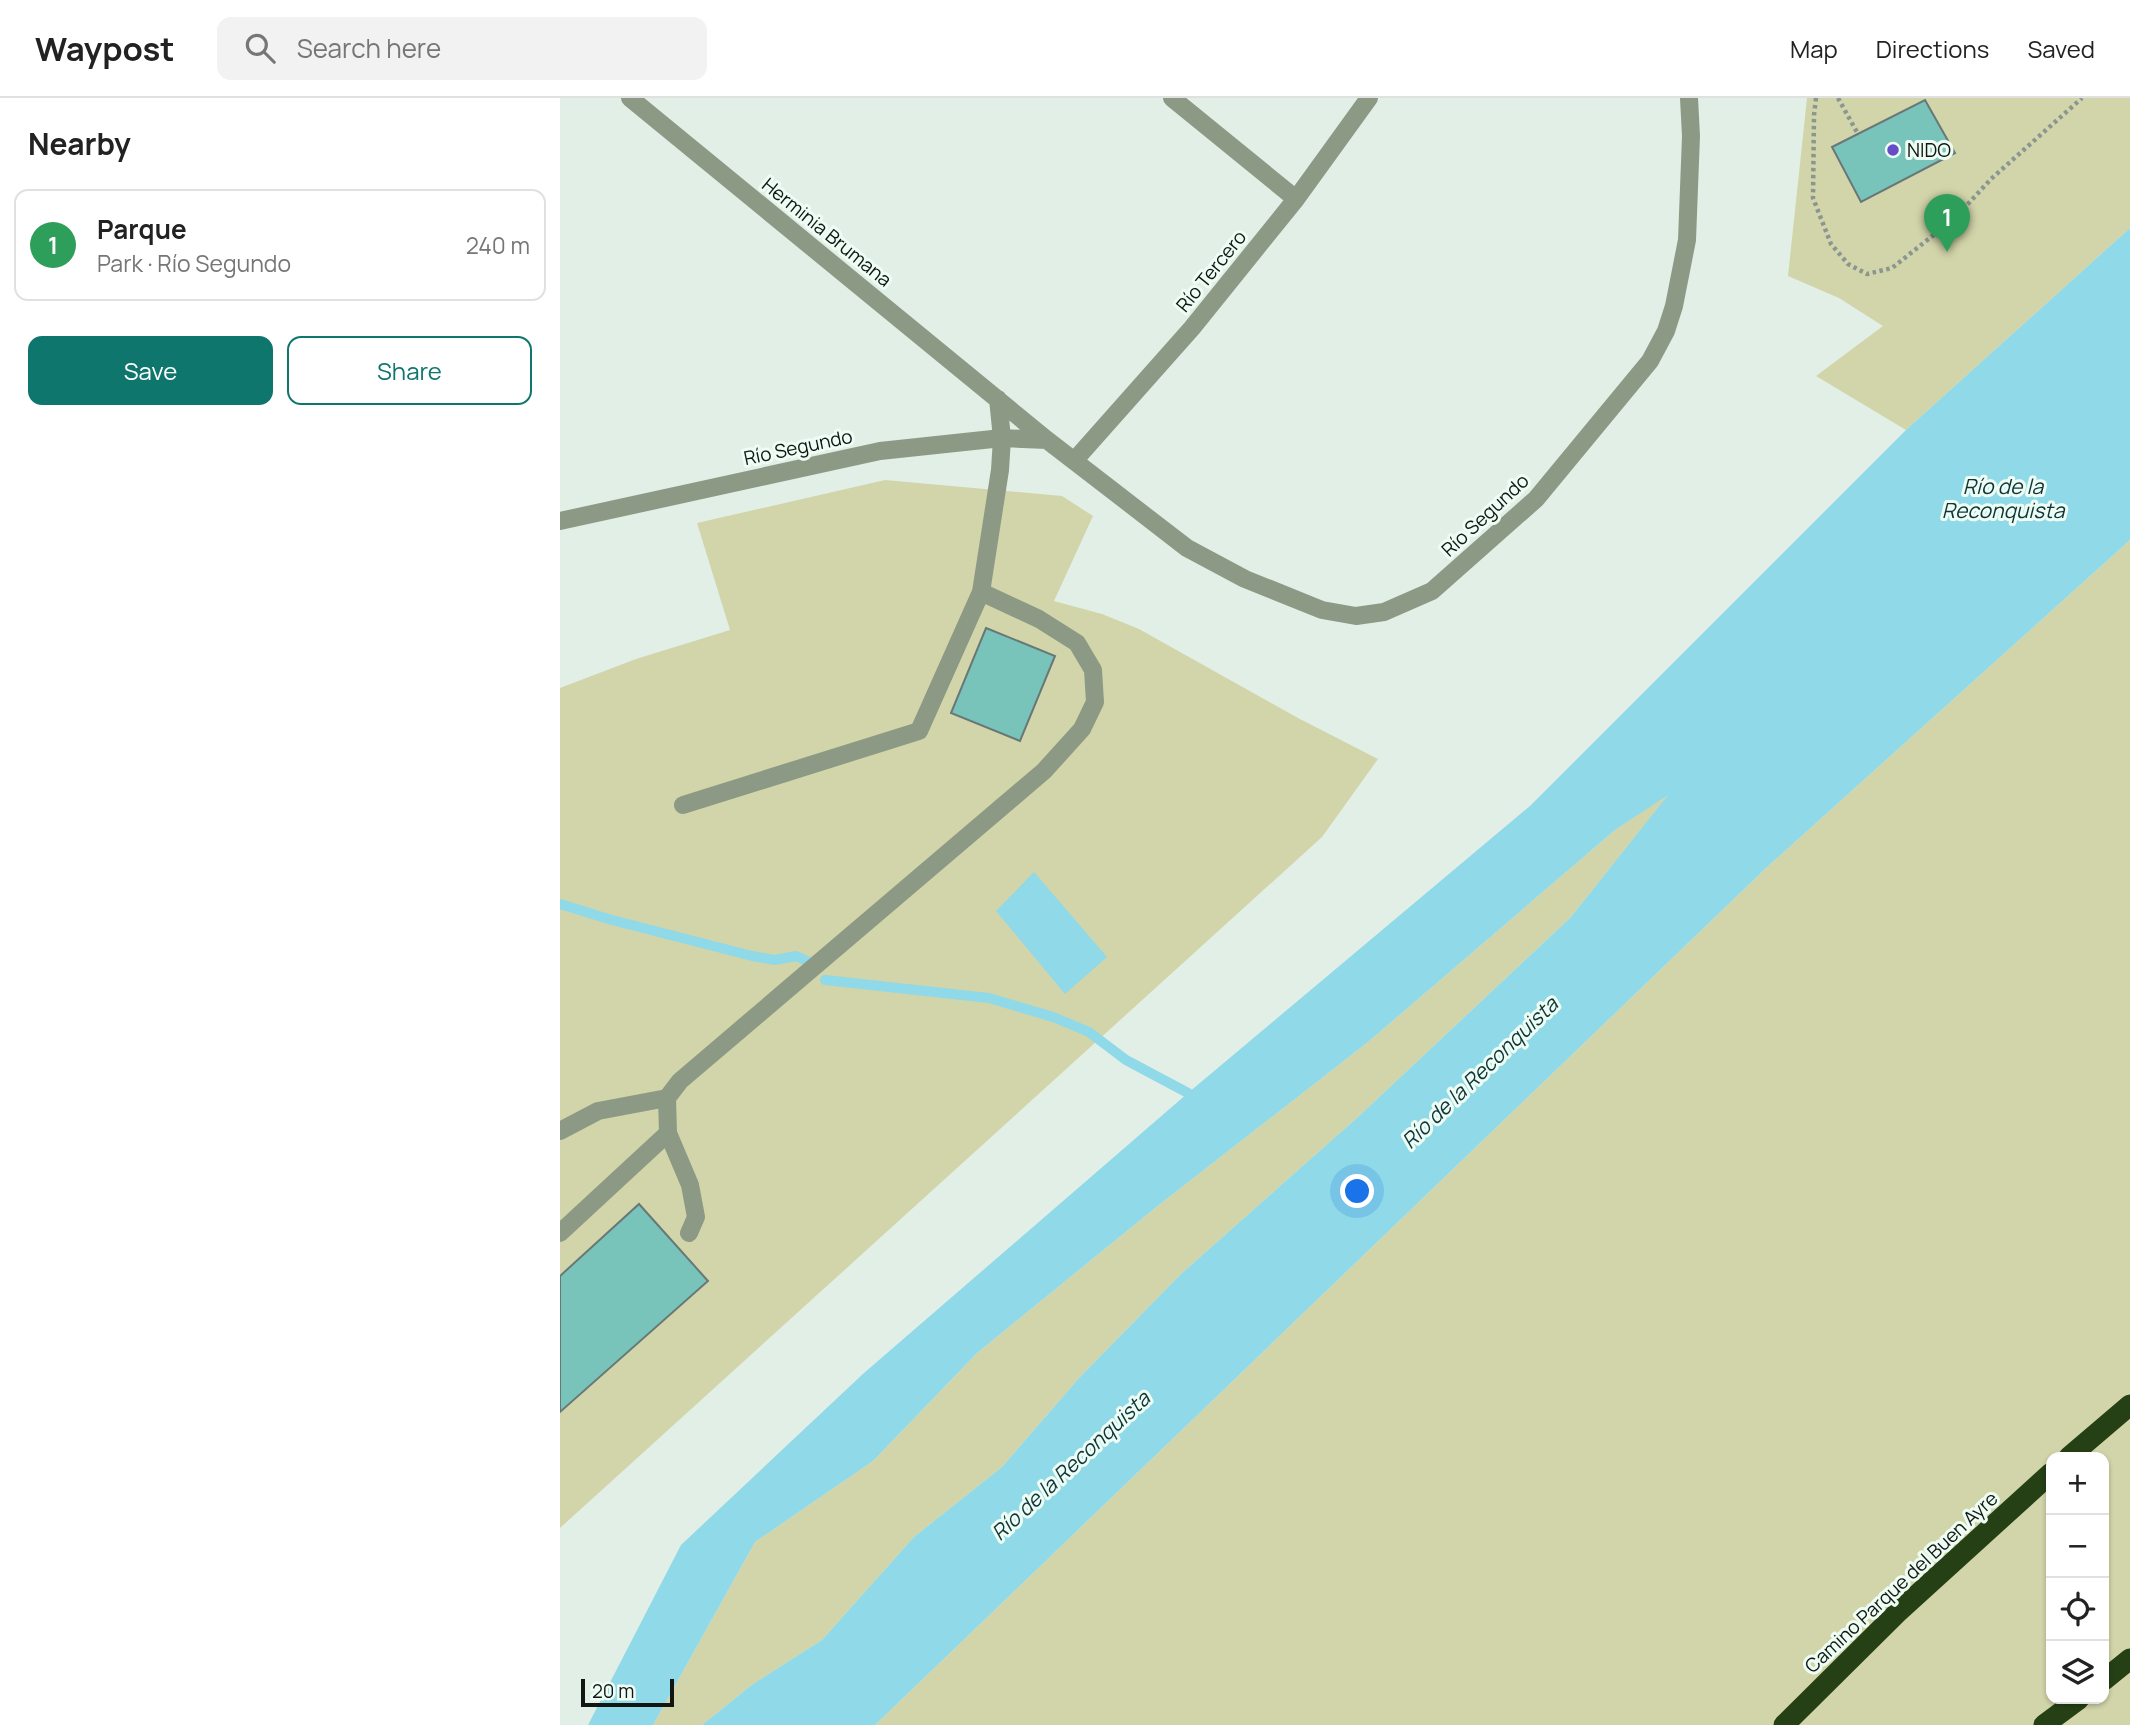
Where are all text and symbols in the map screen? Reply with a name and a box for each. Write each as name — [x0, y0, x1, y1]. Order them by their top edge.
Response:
search box — [217, 17, 707, 80]
text: Waypost — [35, 26, 175, 71]
icon: search — [241, 29, 279, 67]
text: Search here — [297, 30, 441, 66]
text: Map — [1790, 32, 1838, 65]
text: Directions — [1876, 32, 1989, 65]
text: Saved — [2027, 32, 2095, 65]
text: Nearby — [28, 123, 131, 164]
place label: NIDO — [1907, 137, 1951, 163]
marker: NIDO — [1885, 142, 1901, 158]
street label: Herminia Brumana — [757, 172, 897, 292]
pin: 1 — [1924, 194, 1970, 252]
text: Parque — [97, 211, 187, 247]
street label: Río Tercero — [1170, 225, 1252, 317]
text: 1 — [48, 229, 58, 261]
text: 240 m — [466, 229, 530, 261]
text: Park · Río Segundo — [97, 247, 291, 279]
button: Save — [28, 336, 273, 405]
button: Share — [287, 336, 532, 405]
street label: Río Segundo — [741, 423, 855, 471]
street label: Río Segundo — [1436, 468, 1534, 562]
water label: Río de la Reconquista — [1942, 472, 2066, 524]
water label: Río de la Reconquista — [1395, 989, 1564, 1154]
your location — [1340, 1174, 1374, 1208]
water label: Río de la Reconquista — [985, 1384, 1157, 1546]
map controls — [2046, 1452, 2109, 1704]
button: + — [2046, 1452, 2109, 1515]
street label: Camino Parque del Buen Ayre — [1799, 1485, 2003, 1679]
button: − — [2046, 1515, 2109, 1578]
button: locate — [2046, 1578, 2109, 1641]
button: layers — [2046, 1641, 2109, 1704]
scale bar — [581, 1676, 674, 1708]
text: 20 m — [592, 1678, 634, 1704]

